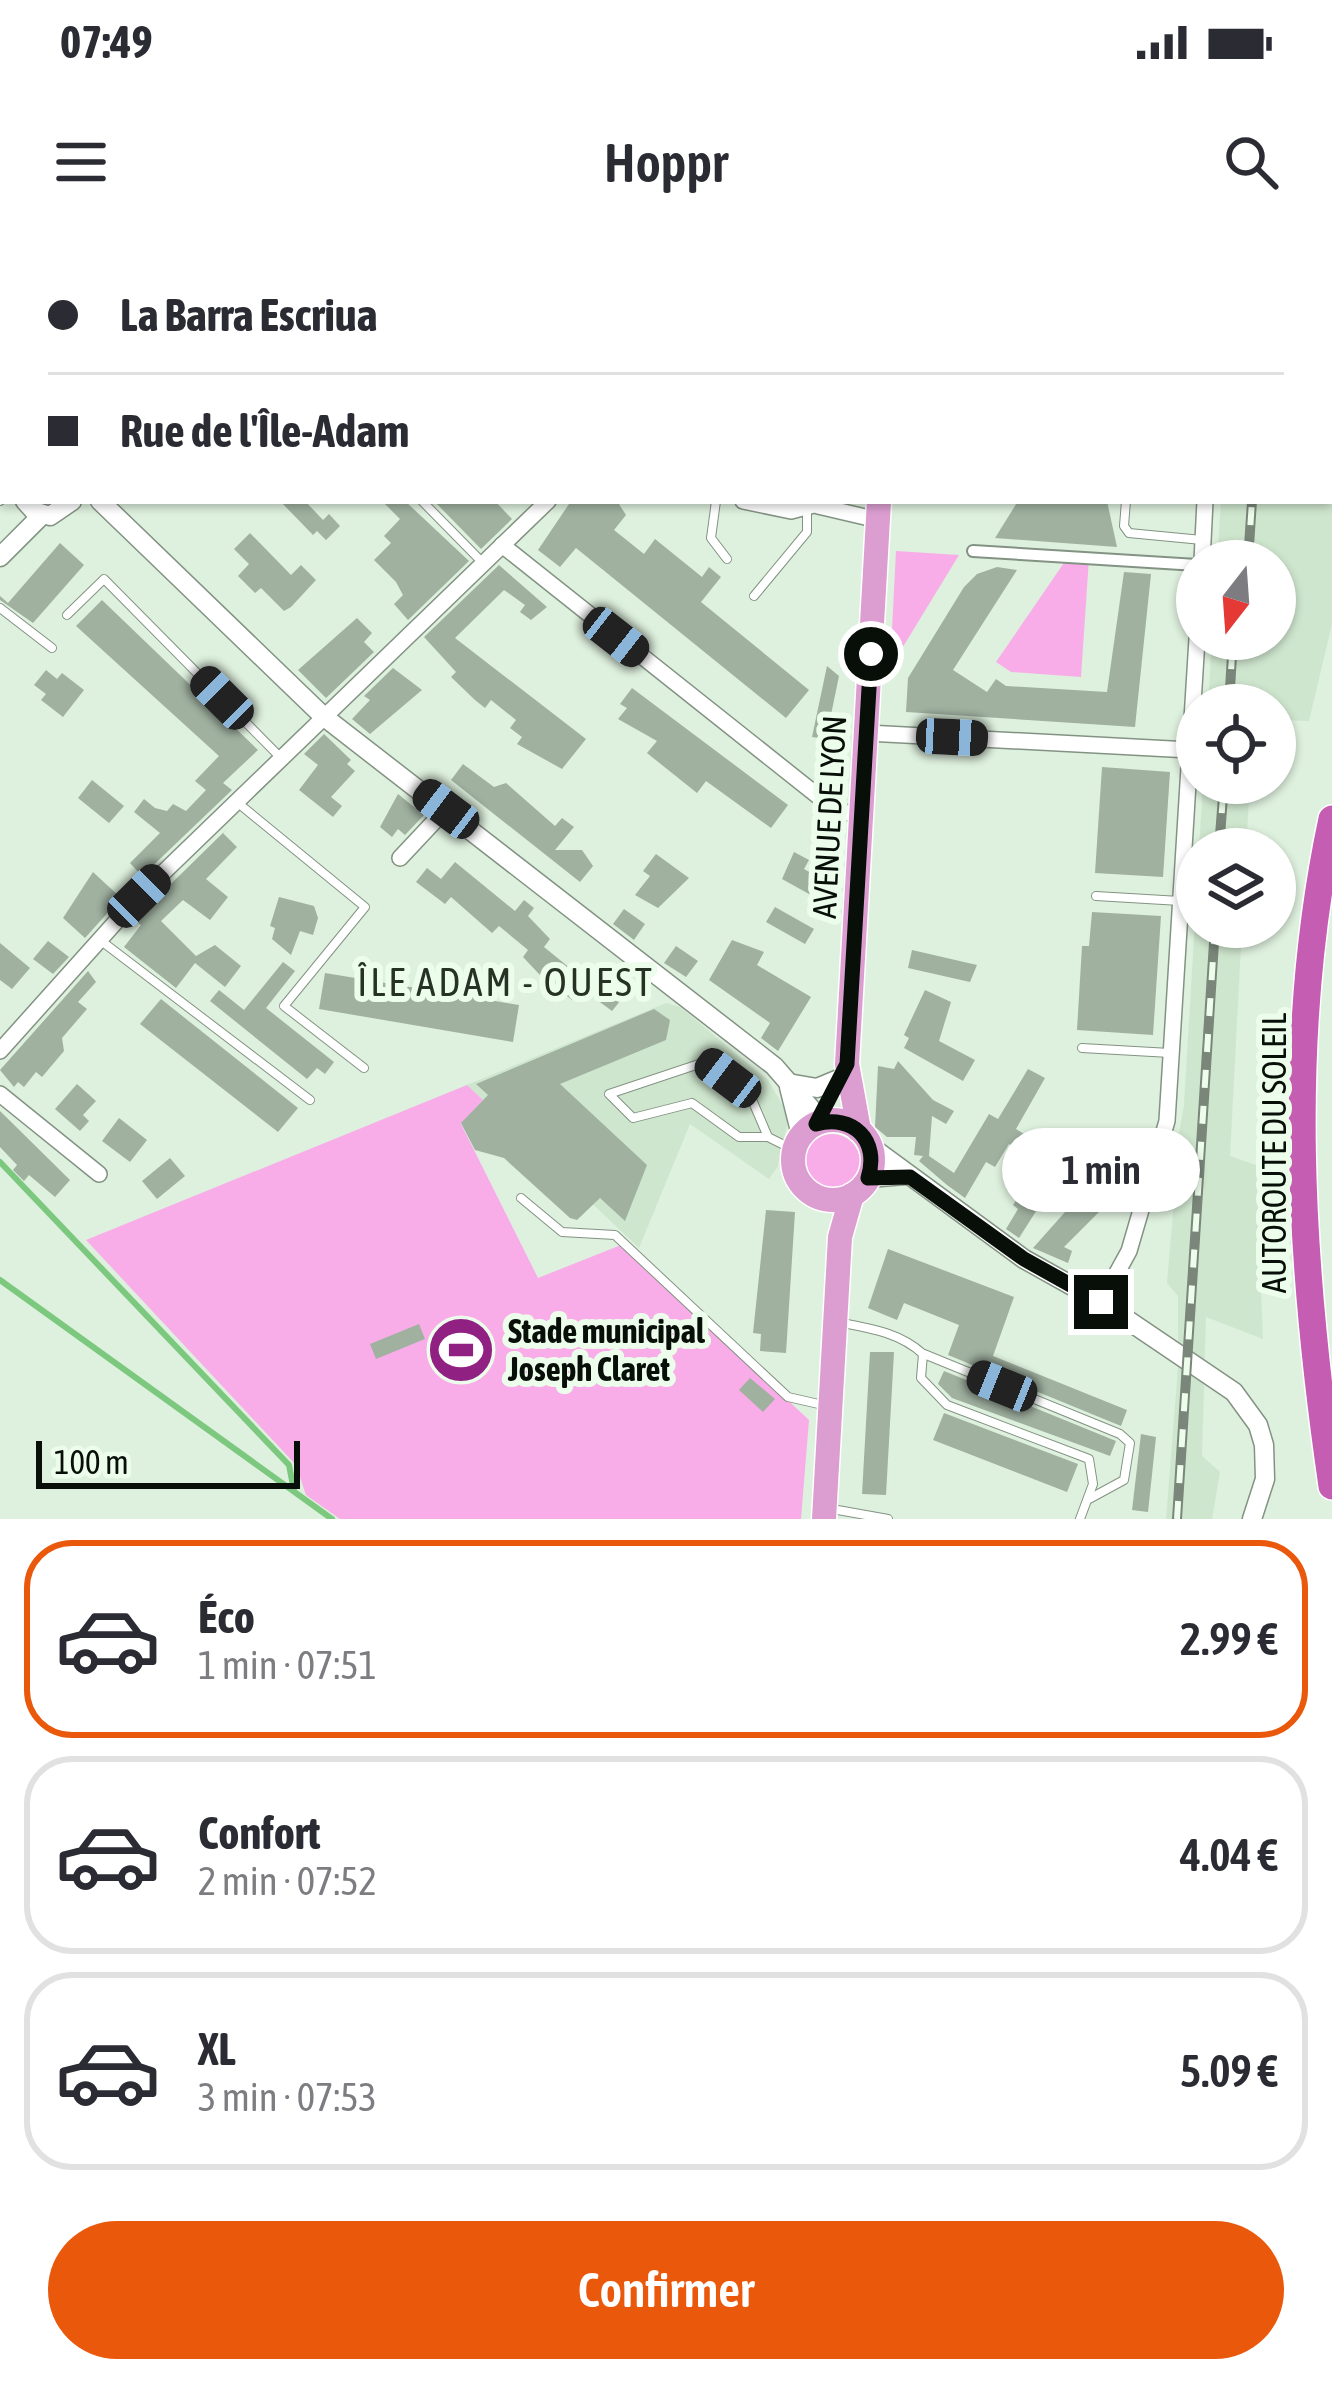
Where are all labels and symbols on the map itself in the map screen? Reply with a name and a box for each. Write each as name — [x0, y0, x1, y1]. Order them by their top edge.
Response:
north arrow — [1176, 540, 1296, 660]
car — [577, 601, 655, 673]
route start — [844, 627, 898, 681]
car — [184, 660, 260, 736]
street label: AVENUE DE LYON — [805, 715, 853, 919]
car — [915, 717, 989, 757]
car — [406, 773, 486, 845]
car — [101, 858, 177, 934]
district label: ÎLE ADAM - OUEST — [357, 960, 655, 1004]
street label: AUTOROUTE DU SOLEIL — [1255, 1013, 1293, 1293]
car — [688, 1042, 768, 1114]
callout: 1 min — [1002, 1128, 1200, 1212]
route end — [1074, 1275, 1128, 1329]
place label: Stade municipal Joseph Claret — [507, 1312, 706, 1388]
sports icon: Stade municipal Joseph Claret — [426, 1315, 496, 1385]
car — [962, 1356, 1042, 1416]
scale bar — [36, 1435, 300, 1488]

